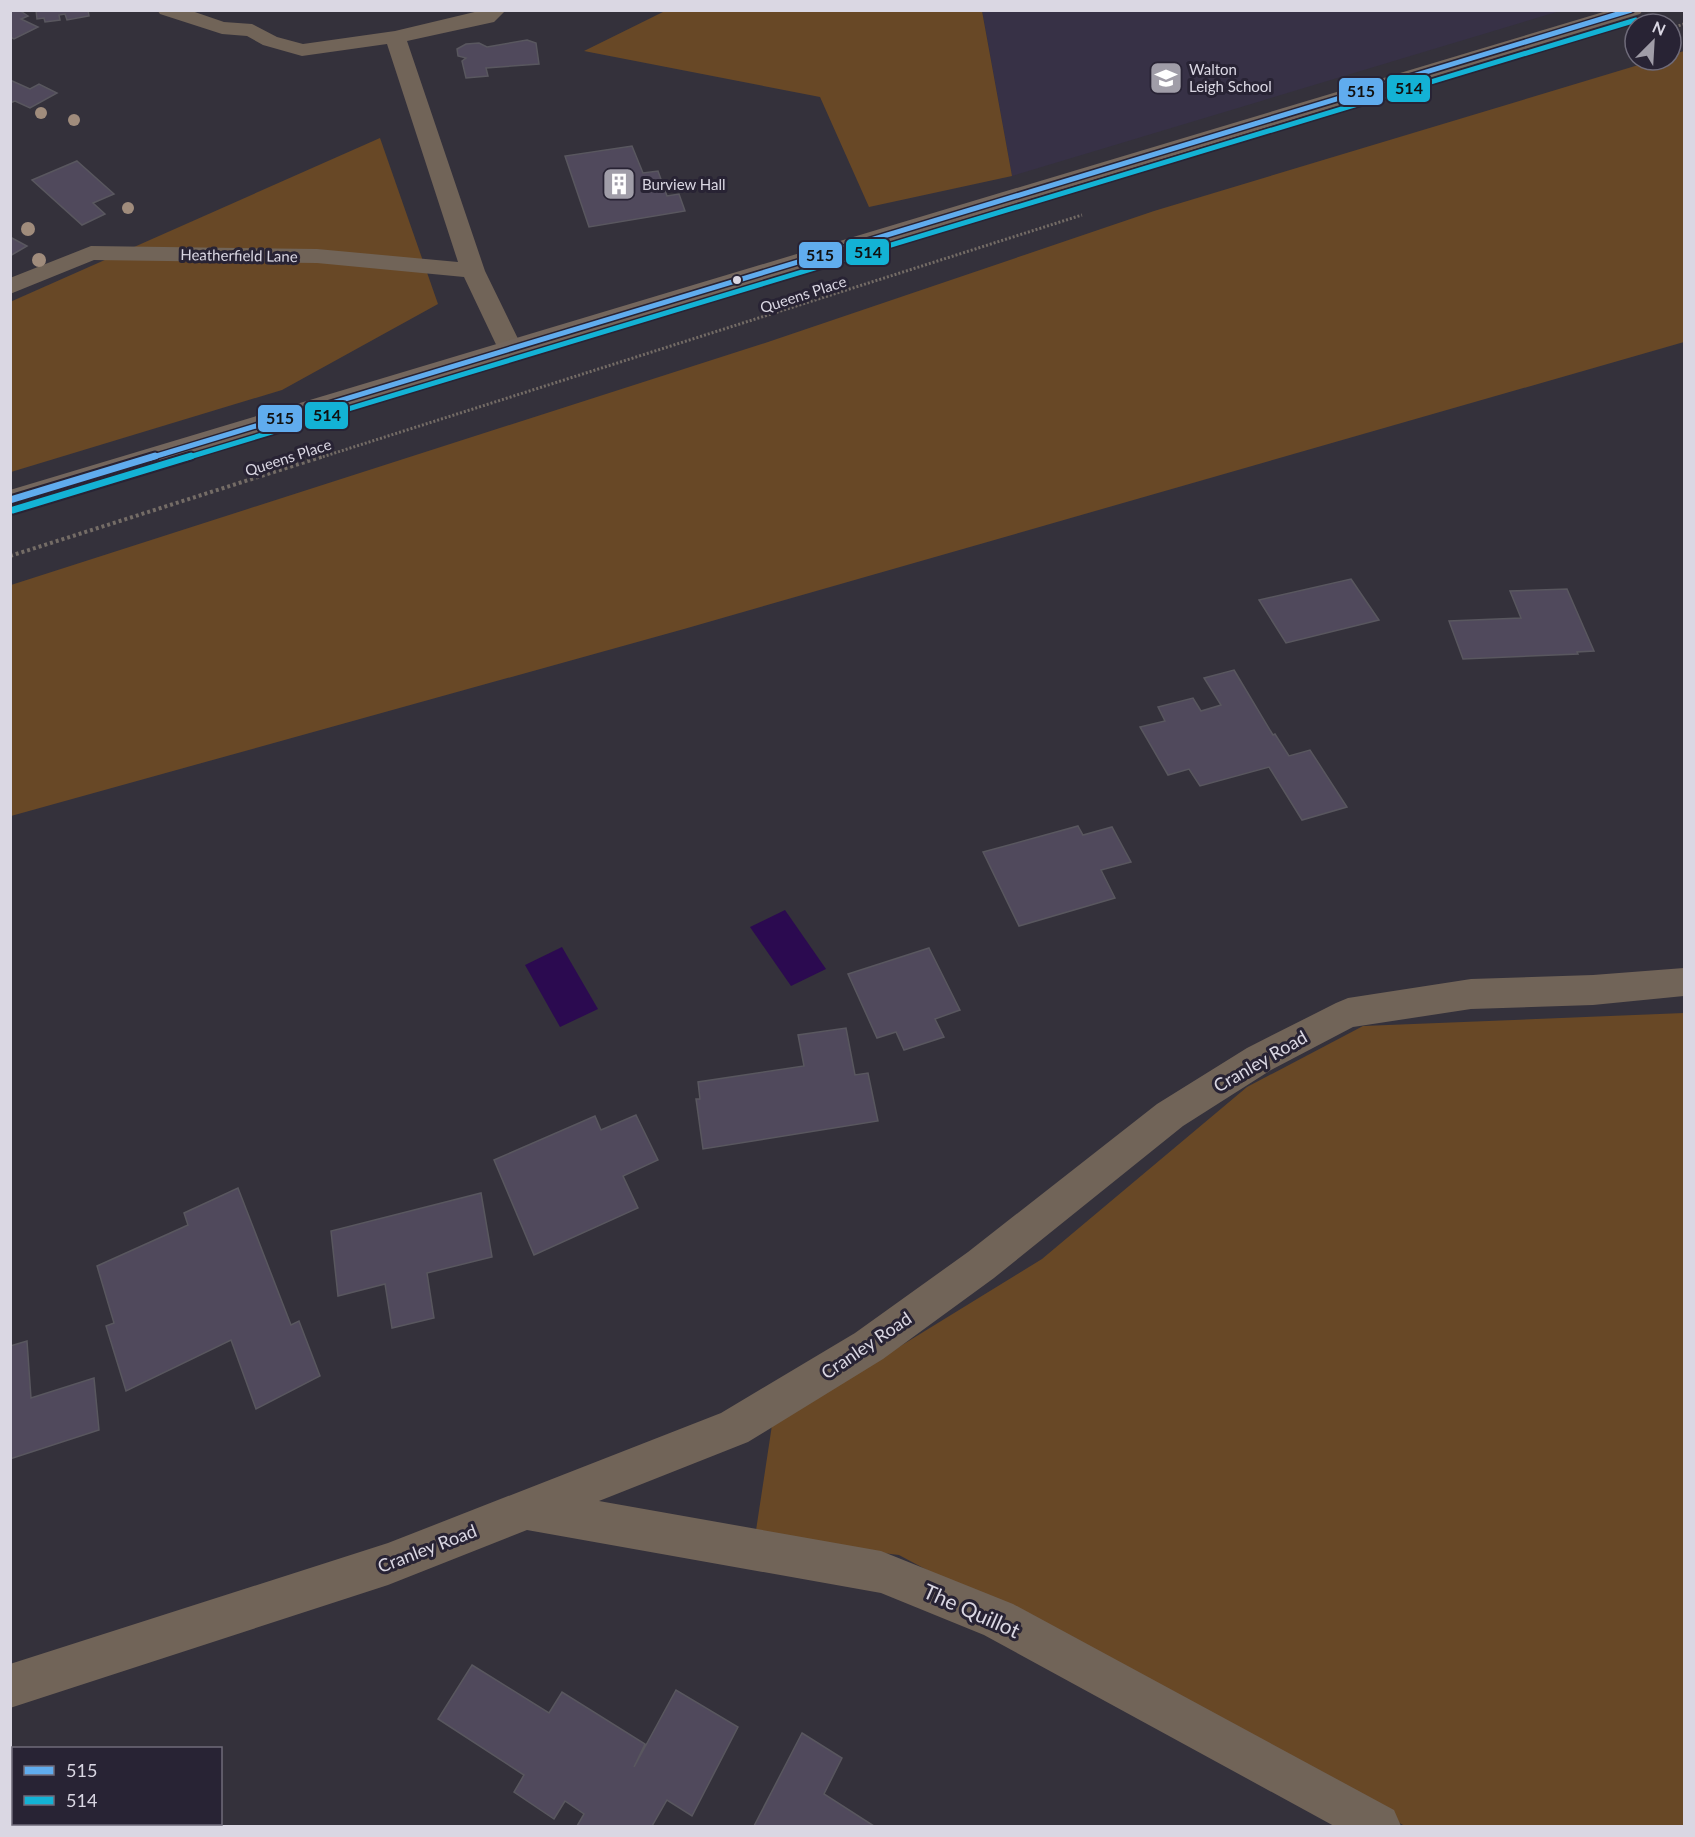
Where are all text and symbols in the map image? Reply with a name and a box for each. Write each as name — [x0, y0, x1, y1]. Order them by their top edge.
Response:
north arrow — [1623, 12, 1683, 72]
text: N — [1650, 17, 1669, 39]
school or university icon: Walton Leigh School — [1148, 60, 1184, 96]
place label: Walton Leigh School — [1189, 60, 1272, 95]
line badge: 514 — [1386, 74, 1431, 103]
line badge: 515 — [1338, 77, 1384, 106]
text: 514 — [1395, 78, 1423, 97]
text: 515 — [1347, 81, 1375, 100]
building icon: Burview Hall — [601, 166, 637, 202]
place label: Burview Hall — [642, 175, 726, 193]
line badge: 514 — [845, 238, 890, 266]
line badge: 515 — [798, 241, 843, 269]
text: 514 — [854, 242, 882, 261]
street label: Heatherfield Lane — [180, 245, 298, 265]
text: 515 — [806, 245, 834, 264]
street label: Queens Place — [758, 272, 849, 316]
unlabelled marker — [731, 274, 743, 286]
line badge: 514 — [304, 401, 349, 430]
line badge: 515 — [257, 404, 303, 433]
text: 514 — [313, 405, 341, 424]
text: 515 — [266, 408, 294, 427]
street label: Queens Place — [243, 435, 334, 479]
street label: Cranley Road — [1209, 1025, 1311, 1097]
street label: Cranley Road — [817, 1307, 915, 1383]
street label: Cranley Road — [374, 1519, 480, 1577]
street label: The Quillot — [920, 1578, 1025, 1643]
legend — [12, 1747, 222, 1825]
text: 515 — [66, 1759, 97, 1781]
text: 514 — [66, 1789, 97, 1811]

